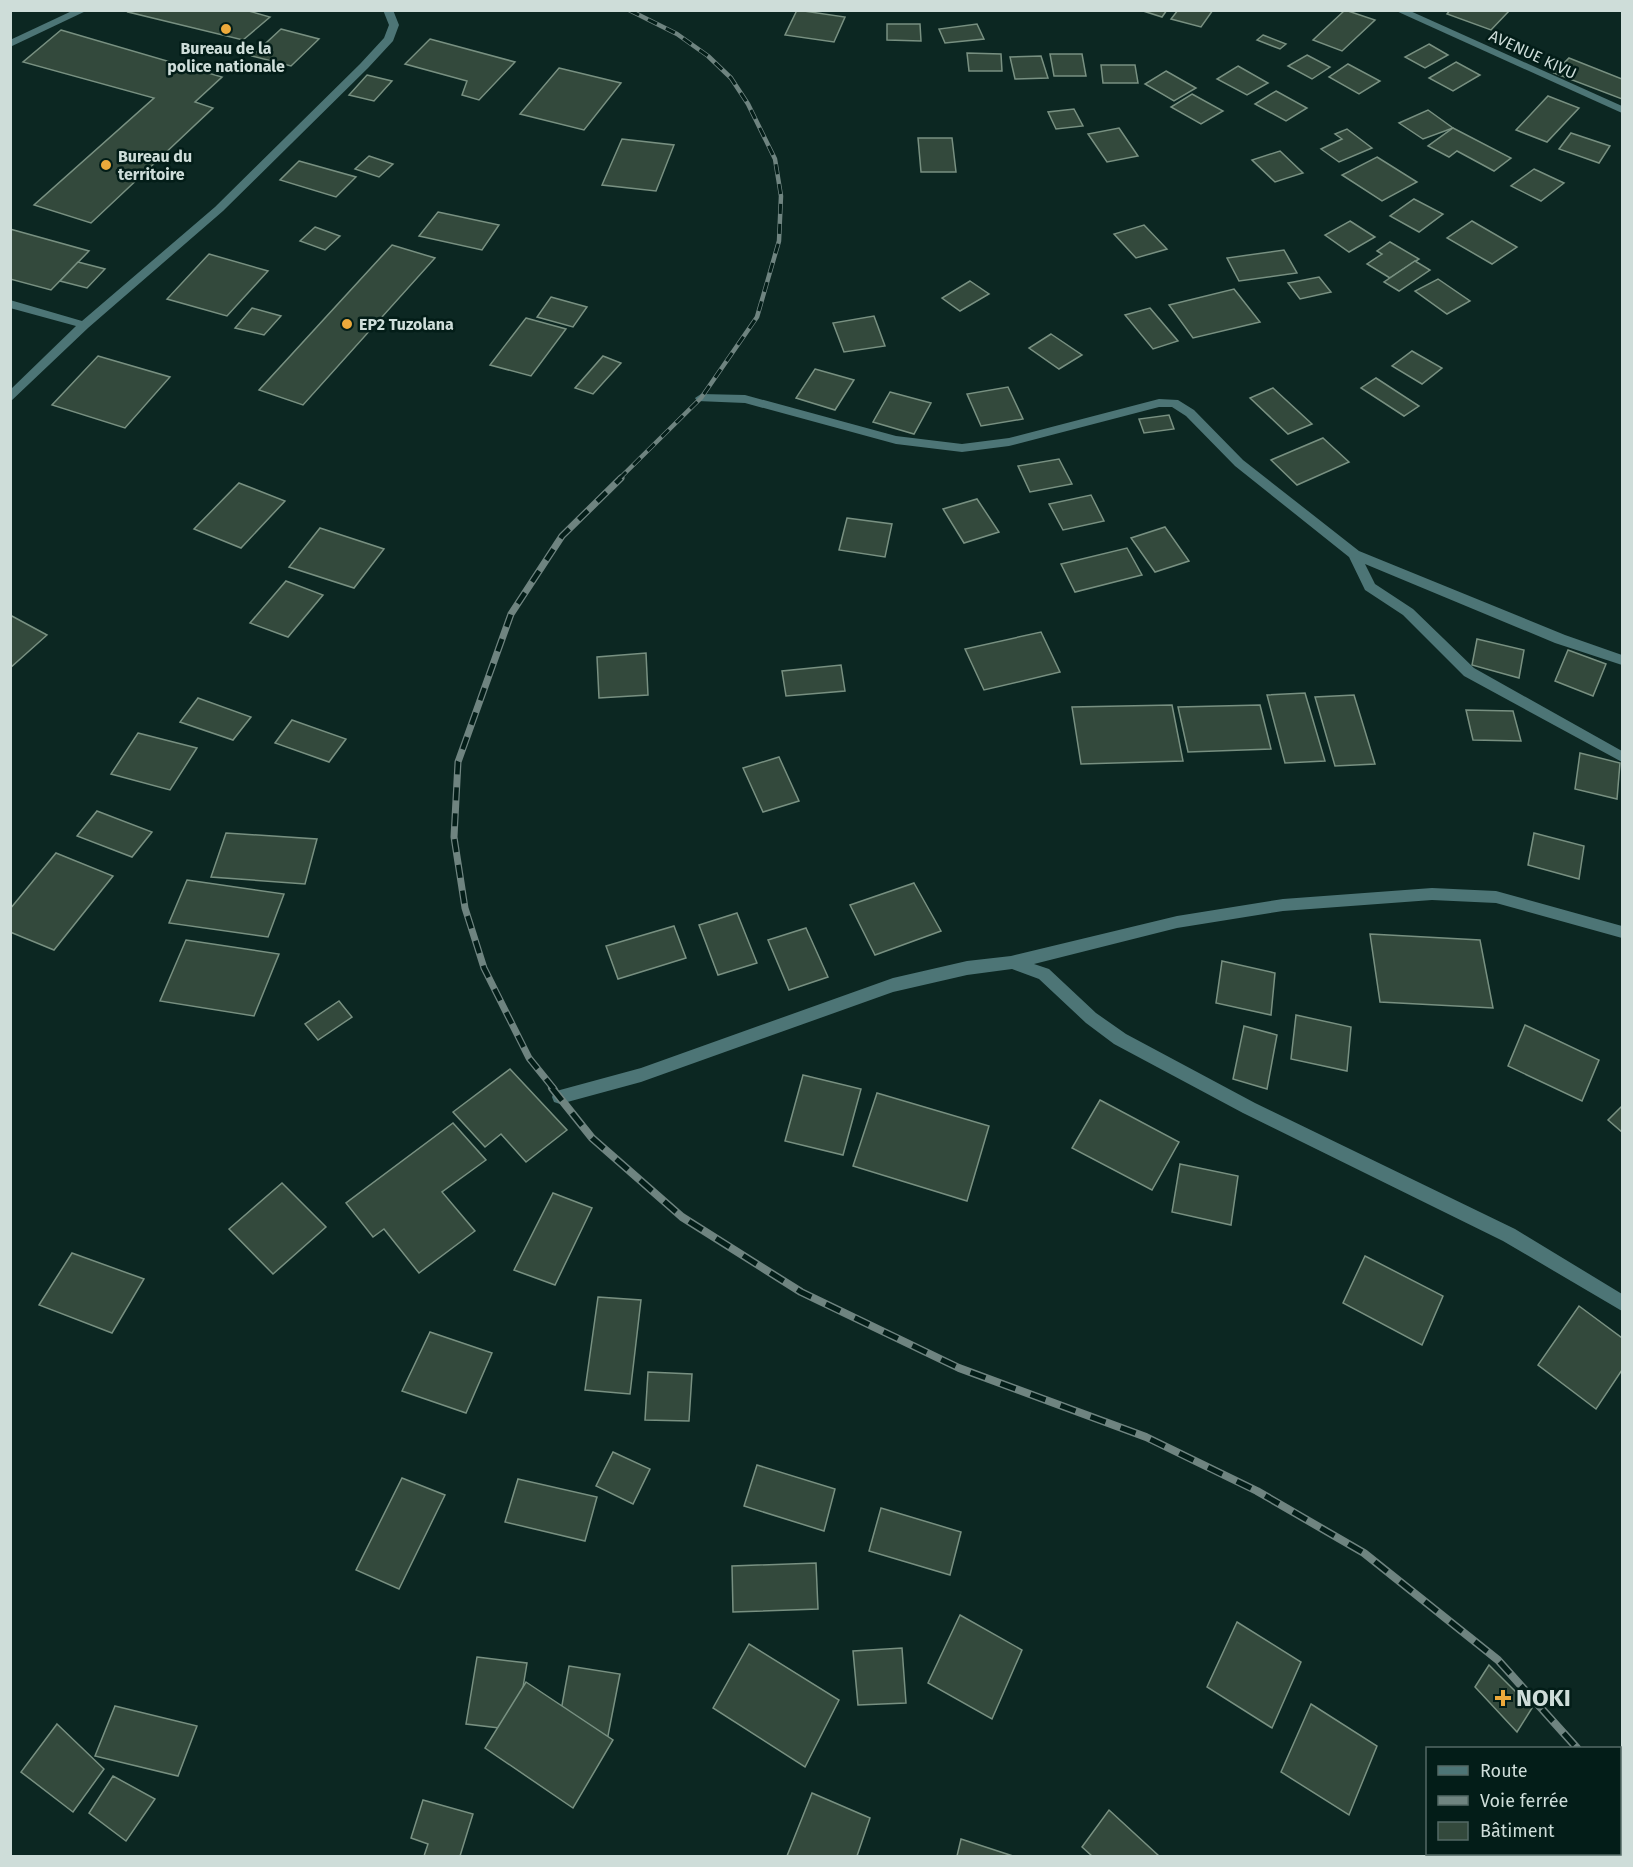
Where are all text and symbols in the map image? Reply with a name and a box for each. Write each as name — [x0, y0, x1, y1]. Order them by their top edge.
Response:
marker: Bureau de la police nationale — [219, 22, 233, 36]
street label: AVENUE KIVU — [1486, 26, 1580, 83]
place label: Bureau de la police nationale — [167, 39, 285, 76]
place label: Bureau du territoire — [118, 147, 192, 184]
marker: Bureau du territoire — [99, 158, 113, 172]
place label: EP2 Tuzolana — [359, 315, 454, 334]
marker: EP2 Tuzolana — [340, 317, 354, 331]
place label: NOKI — [1516, 1684, 1571, 1712]
marker: NOKI — [1494, 1689, 1512, 1707]
legend — [1426, 1747, 1621, 1855]
text: Route — [1480, 1760, 1528, 1782]
text: Voie ferrée — [1480, 1790, 1568, 1812]
text: Bâtiment — [1480, 1820, 1555, 1842]

